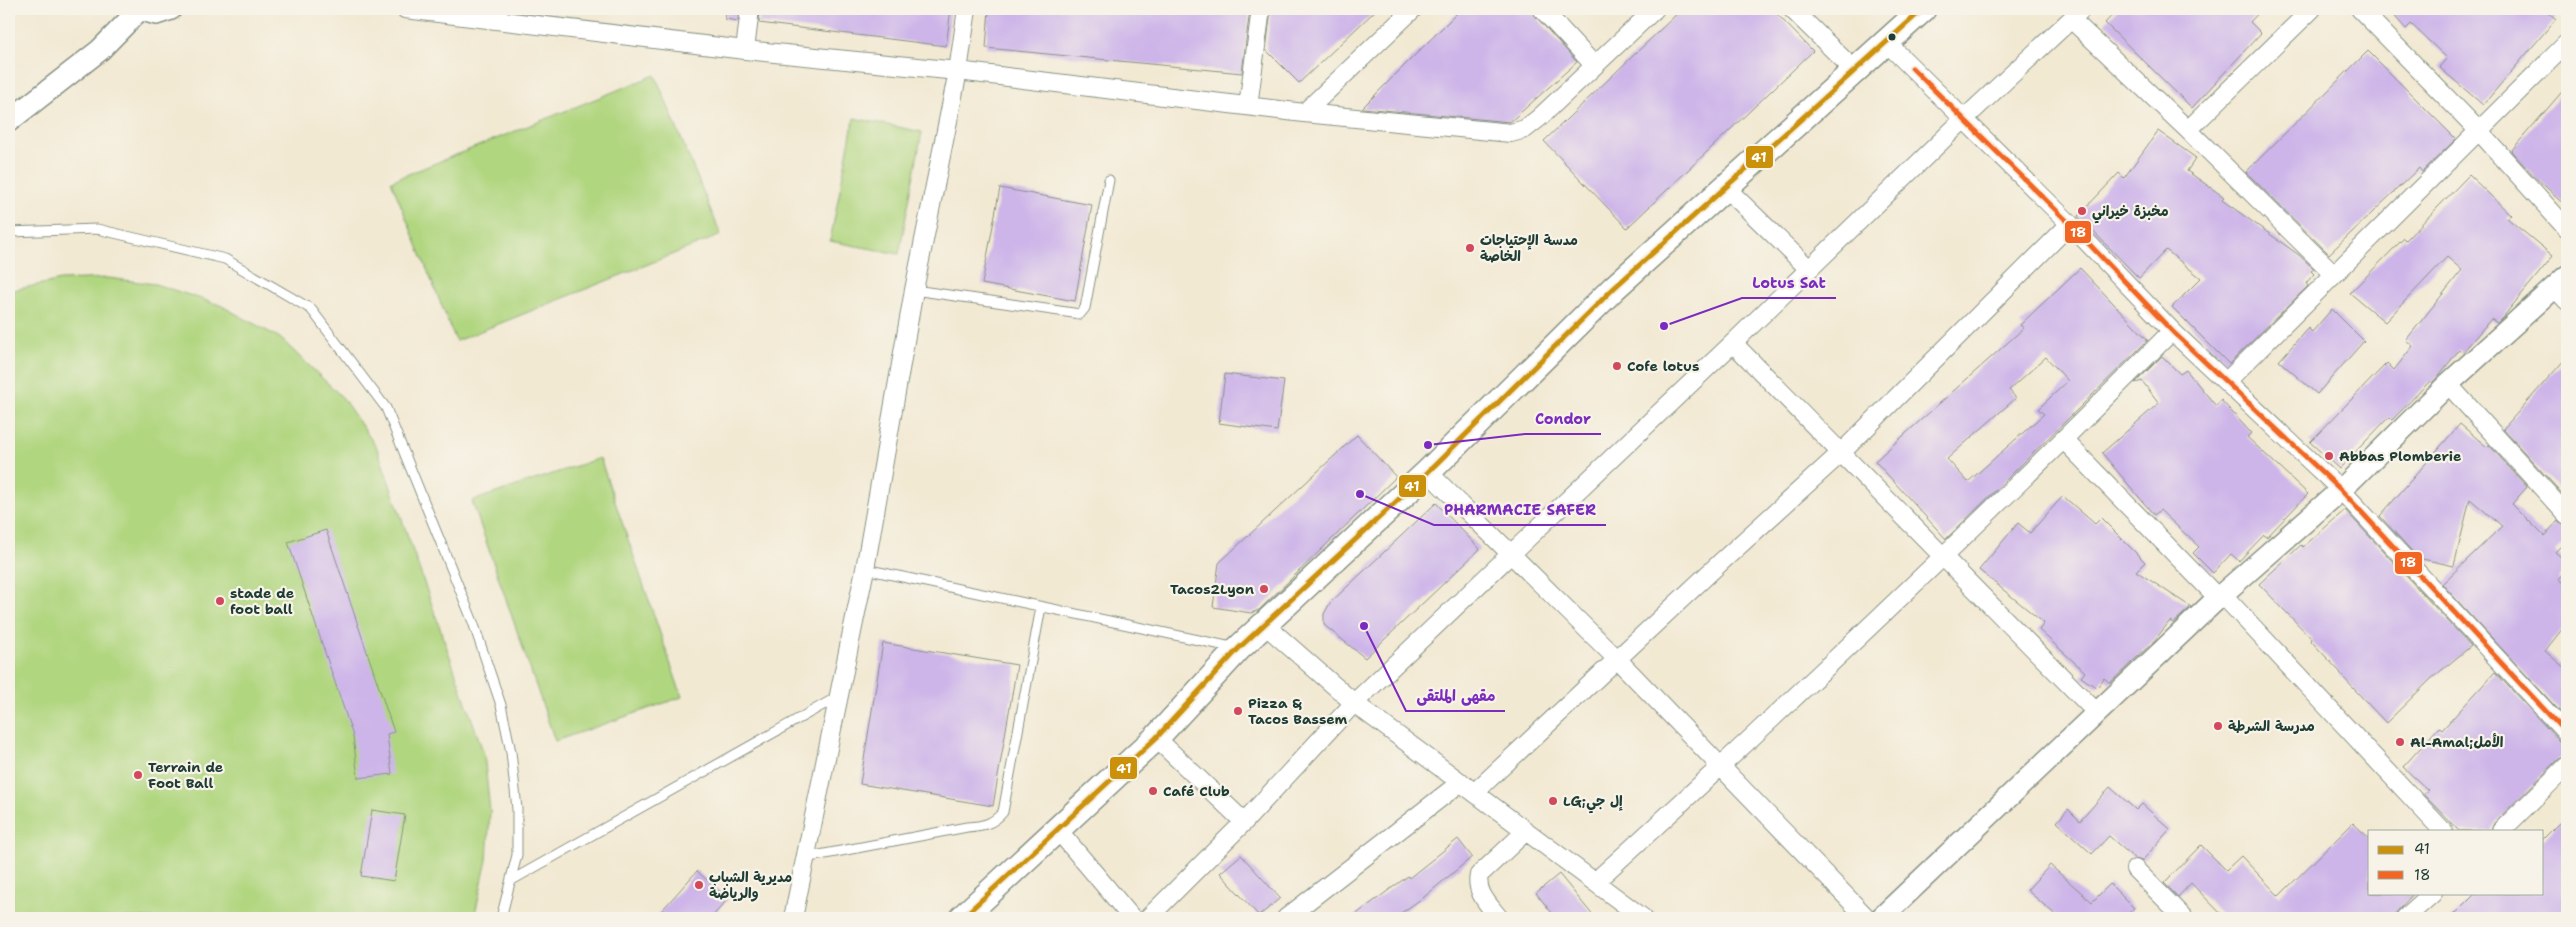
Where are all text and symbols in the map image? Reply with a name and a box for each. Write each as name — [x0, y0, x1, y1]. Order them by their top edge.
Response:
unlabelled marker — [1887, 32, 1897, 42]
line badge: 41 — [1745, 145, 1774, 169]
text: 41 — [1751, 148, 1767, 166]
place label: مخبزة خيراني — [2092, 202, 2169, 224]
marker: مخبزة خيراني — [2076, 205, 2088, 217]
line badge: 18 — [2064, 220, 2092, 244]
text: 18 — [2070, 223, 2086, 241]
place label: مدسة الإحتياجات الخاصة — [1480, 231, 1578, 265]
marker: مدسة الإحتياجات الخاصة — [1464, 242, 1476, 254]
callout: Lotus Sat — [1742, 268, 1836, 298]
text: Lotus Sat — [1752, 273, 1826, 293]
place label: Cofe lotus — [1627, 357, 1699, 375]
marker: Cofe lotus — [1611, 360, 1623, 372]
callout: Condor — [1525, 404, 1601, 434]
text: Condor — [1535, 409, 1591, 429]
place label: Abbas Plomberie — [2339, 447, 2461, 465]
marker: Abbas Plomberie — [2323, 450, 2335, 462]
line badge: 41 — [1398, 474, 1427, 498]
text: 41 — [1404, 477, 1420, 495]
callout: PHARMACIE SAFER — [1434, 495, 1606, 525]
text: PHARMACIE SAFER — [1444, 500, 1596, 520]
line badge: 18 — [2394, 551, 2423, 575]
text: 18 — [2400, 553, 2416, 571]
place label: Tacos2Lyon — [1170, 580, 1254, 598]
marker: Tacos2Lyon — [1258, 583, 1270, 595]
place label: stade de foot ball — [230, 584, 294, 618]
marker: stade de foot ball — [214, 595, 226, 607]
callout: مقهى الملتقى — [1406, 681, 1505, 711]
text: مقهى الملتقى — [1417, 686, 1495, 706]
place label: Pizza & Tacos Bassem — [1248, 694, 1348, 728]
marker: Pizza & Tacos Bassem — [1232, 705, 1244, 717]
place label: مدرسة الشرطة — [2228, 717, 2315, 735]
marker: مدرسة الشرطة — [2212, 720, 2224, 732]
place label: Al-Amal;الأمل — [2410, 732, 2504, 751]
marker: Al-Amal;الأمل — [2394, 736, 2406, 748]
line badge: 41 — [1109, 756, 1138, 780]
place label: Terrain de Foot Ball — [148, 758, 223, 792]
text: 41 — [1116, 759, 1132, 777]
marker: Terrain de Foot Ball — [132, 769, 144, 781]
place label: Café Club — [1163, 782, 1230, 800]
marker: Café Club — [1147, 785, 1159, 797]
place label: LG;إل جي — [1563, 792, 1623, 814]
marker: LG;إل جي — [1547, 795, 1559, 807]
legend — [2368, 830, 2544, 894]
text: 41 — [2414, 839, 2430, 859]
text: 18 — [2414, 865, 2431, 885]
place label: مديرية الشباب والرياضة — [709, 868, 792, 902]
marker: مديرية الشباب والرياضة — [693, 879, 705, 891]

